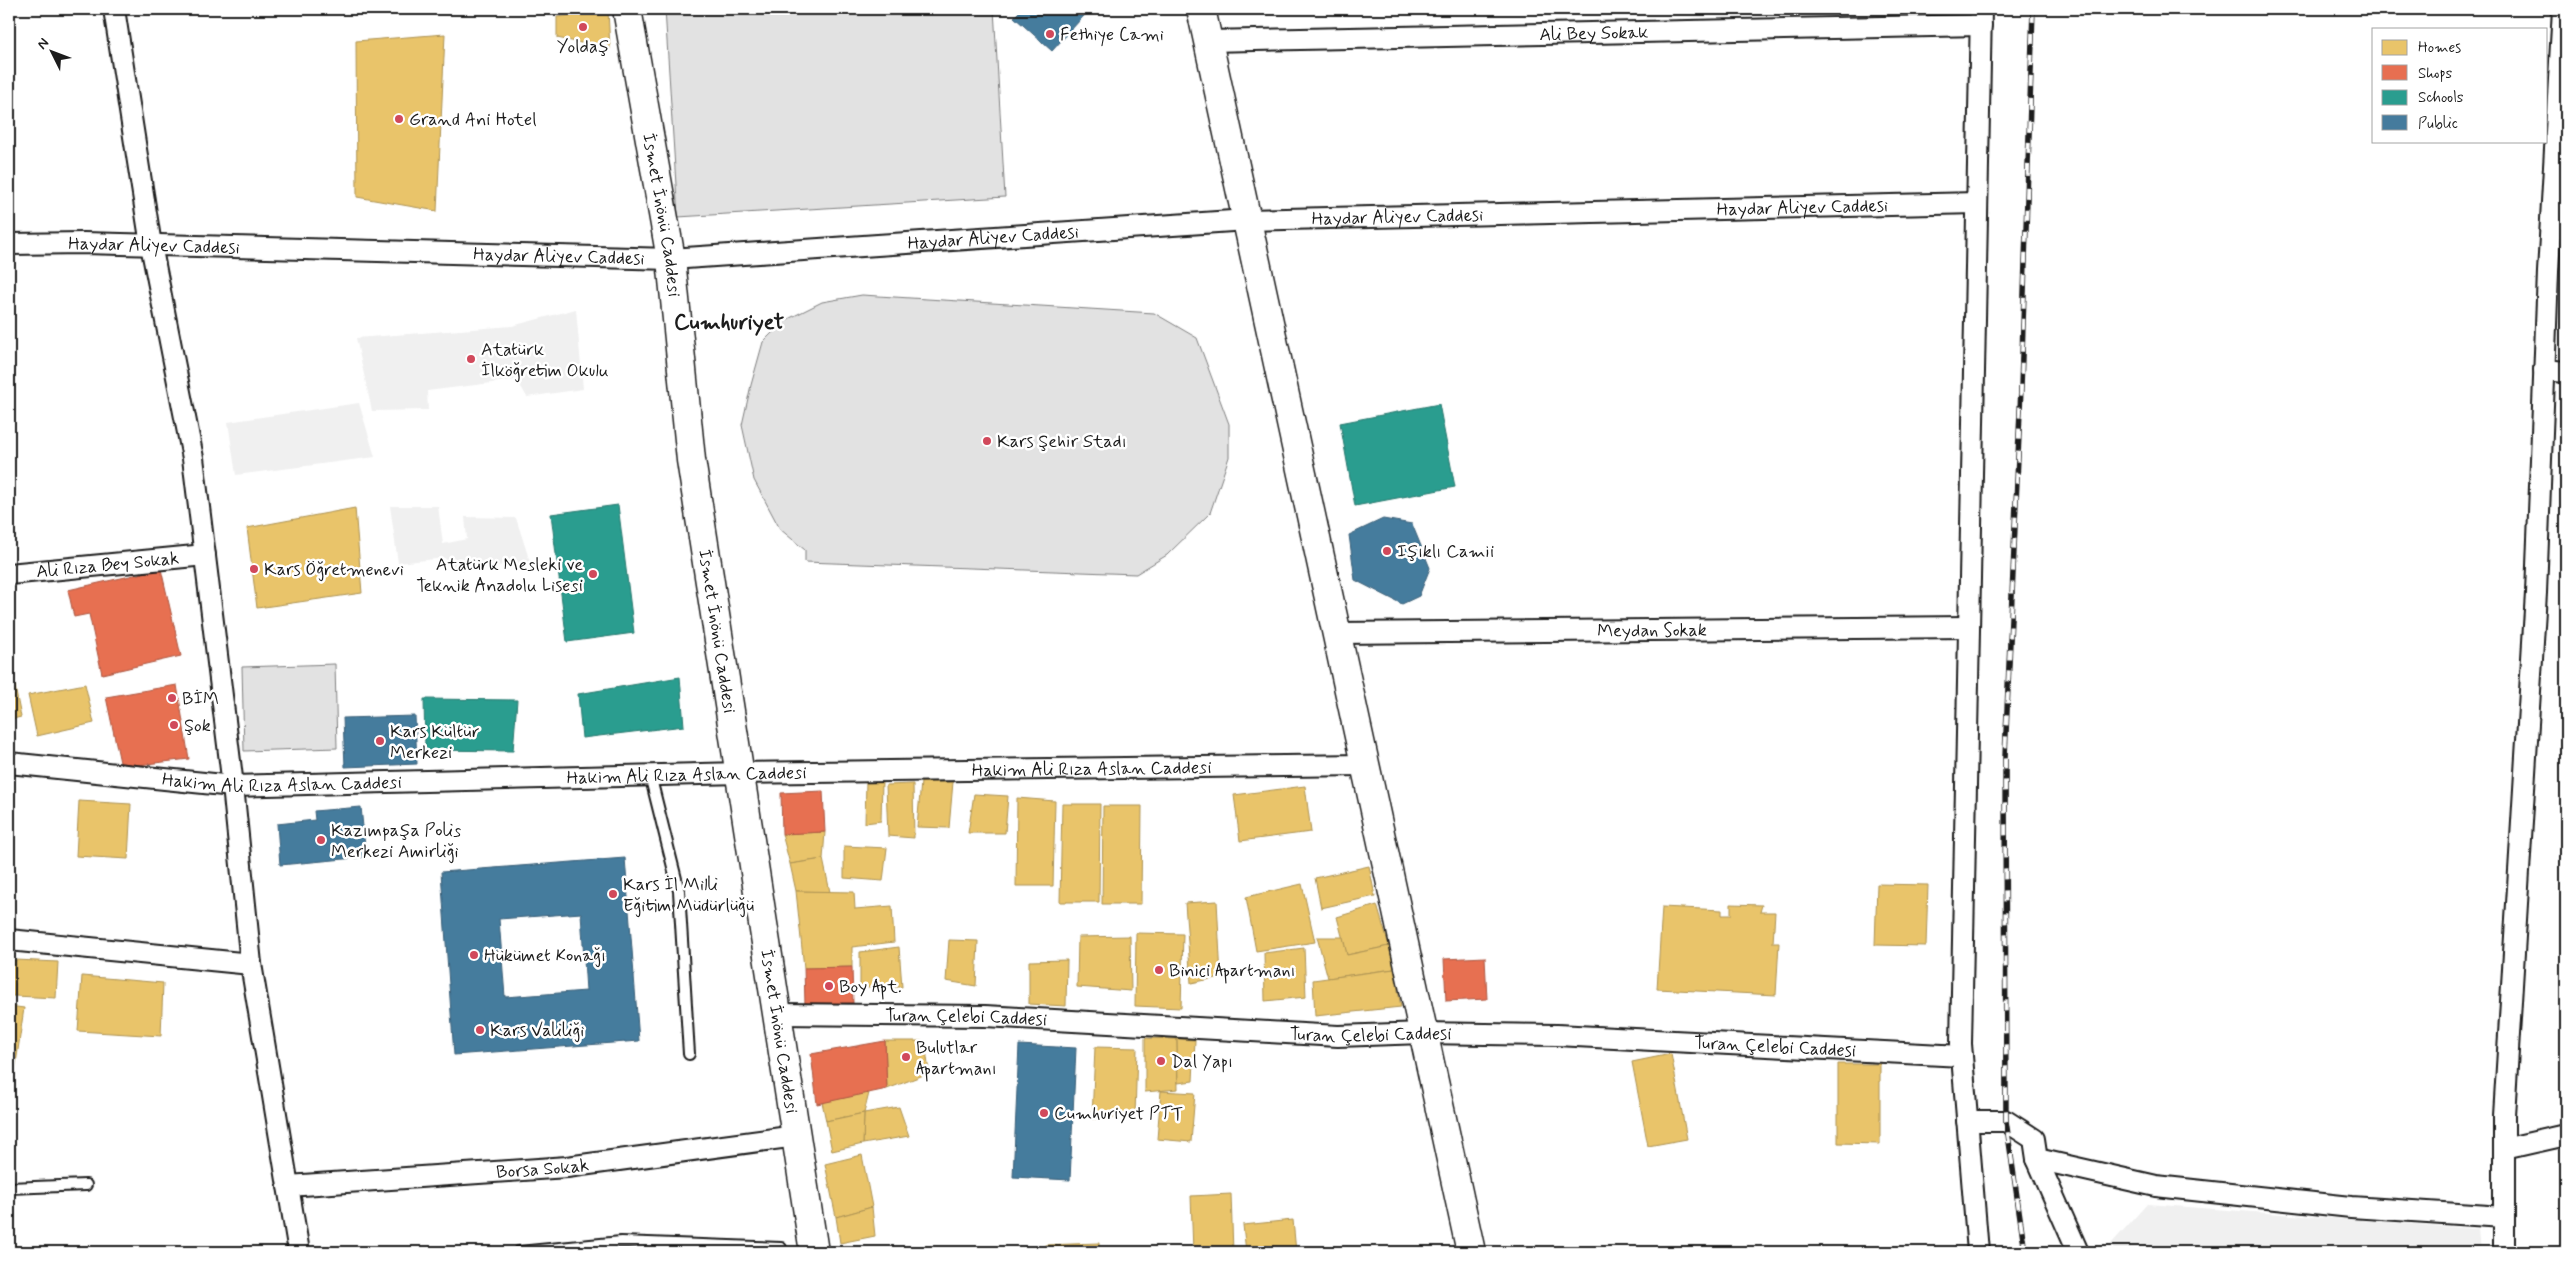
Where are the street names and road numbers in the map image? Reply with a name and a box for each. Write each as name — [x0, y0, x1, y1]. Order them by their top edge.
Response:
street label: Ali Bey Sokak — [1539, 21, 1649, 47]
street label: İsmet İnönü Caddesi — [636, 131, 686, 298]
street label: Haydar Aliyev Caddesi — [1716, 194, 1888, 222]
street label: Haydar Aliyev Caddesi — [1311, 204, 1483, 231]
street label: Haydar Aliyev Caddesi — [907, 220, 1079, 256]
street label: Haydar Aliyev Caddesi — [68, 232, 240, 260]
street label: Haydar Aliyev Caddesi — [473, 243, 645, 271]
street label: Ali Rıza Bey Sokak — [35, 547, 180, 584]
street label: İsmet İnönü Caddesi — [692, 548, 741, 715]
street label: Meydan Sokak — [1597, 618, 1707, 644]
street label: Hakim Ali Rıza Aslan Caddesi — [971, 756, 1212, 783]
street label: Hakim Ali Rıza Aslan Caddesi — [566, 761, 807, 790]
street label: Hakim Ali Rıza Aslan Caddesi — [161, 768, 402, 799]
street label: İsmet İnönü Caddesi — [754, 948, 803, 1115]
street label: Turan Çelebi Caddesi — [885, 1004, 1048, 1032]
street label: Turan Çelebi Caddesi — [1289, 1022, 1452, 1049]
street label: Turan Çelebi Caddesi — [1693, 1031, 1857, 1063]
street label: Borsa Sokak — [495, 1153, 590, 1185]

